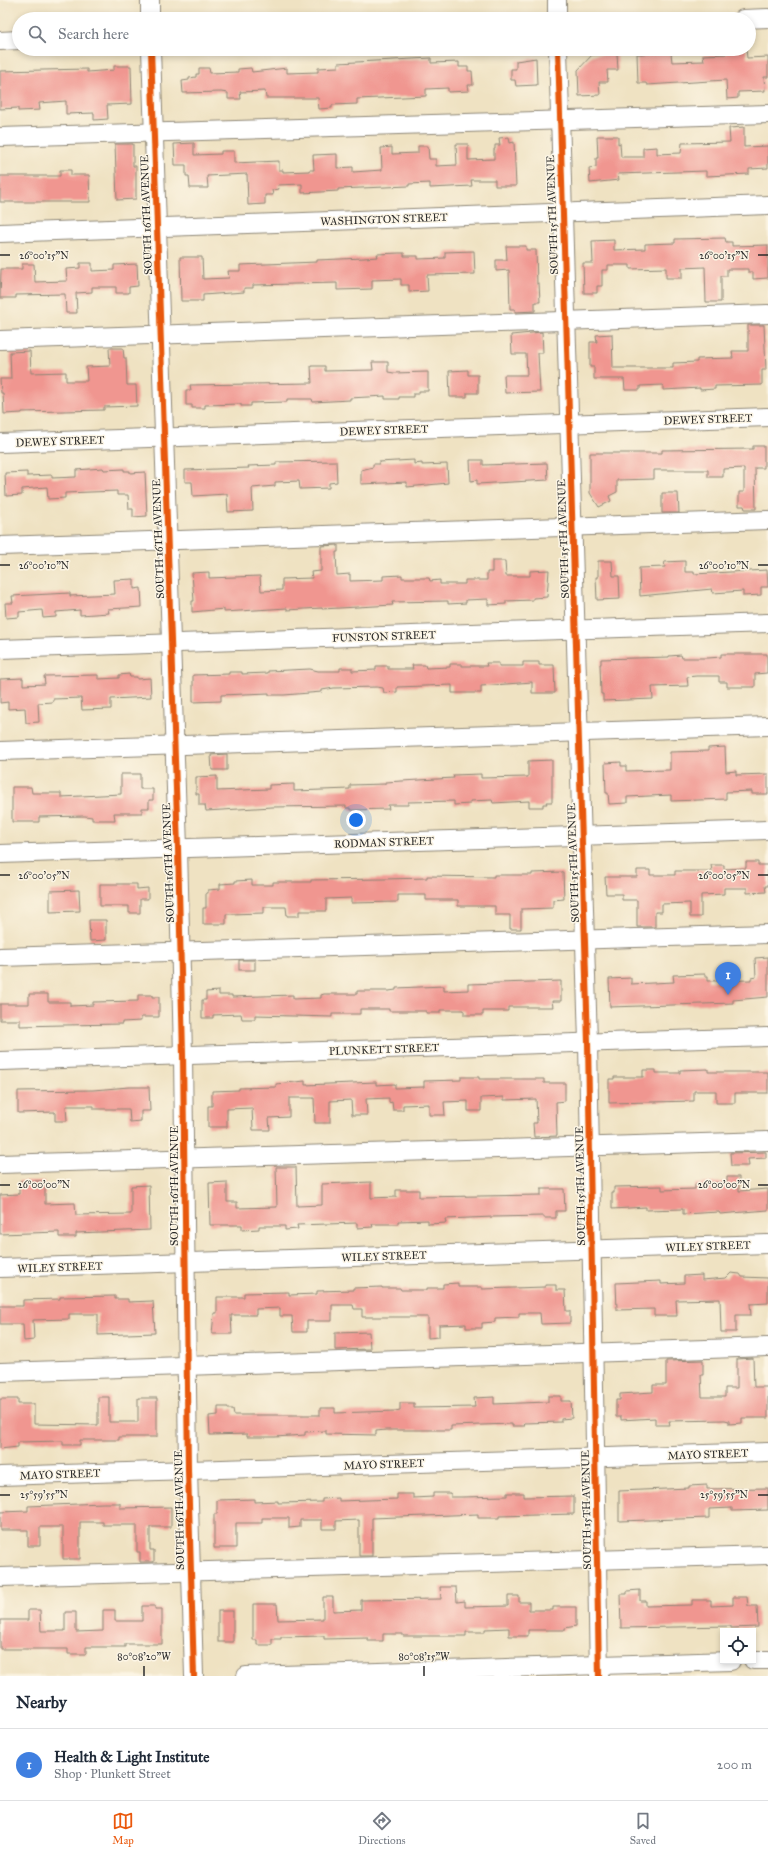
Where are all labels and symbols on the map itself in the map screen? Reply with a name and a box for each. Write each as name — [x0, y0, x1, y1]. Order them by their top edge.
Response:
street label: SOUTH 16TH AVENUE — [138, 155, 155, 275]
street label: SOUTH 15TH AVENUE — [544, 155, 561, 275]
street label: WASHINGTON STREET — [320, 211, 448, 228]
text: 26°00'15"N — [19, 250, 69, 262]
text: 26°00'15"N — [699, 250, 749, 262]
street label: DEWEY STREET — [663, 411, 753, 428]
street label: DEWEY STREET — [339, 422, 429, 439]
street label: DEWEY STREET — [15, 433, 105, 450]
street label: SOUTH 16TH AVENUE — [150, 479, 167, 599]
street label: SOUTH 15TH AVENUE — [555, 479, 572, 599]
text: 26°00'10"N — [19, 560, 70, 572]
text: 26°00'10"N — [699, 560, 750, 572]
street label: FUNSTON STREET — [332, 628, 437, 645]
street label: SOUTH 16TH AVENUE — [160, 803, 177, 923]
street label: SOUTH 15TH AVENUE — [565, 803, 582, 923]
your location — [346, 810, 366, 830]
street label: RODMAN STREET — [334, 834, 434, 851]
text: 26°00'05"N — [18, 870, 70, 882]
text: 26°00'05"N — [698, 870, 750, 882]
pin: 1 — [715, 962, 741, 995]
street label: PLUNKETT STREET — [329, 1041, 440, 1058]
street label: SOUTH 16TH AVENUE — [168, 1126, 181, 1246]
street label: SOUTH 15TH AVENUE — [573, 1126, 588, 1246]
text: 26°00'00"N — [18, 1179, 71, 1191]
text: 26°00'00"N — [698, 1179, 751, 1191]
street label: WILEY STREET — [665, 1238, 751, 1254]
street label: WILEY STREET — [341, 1248, 427, 1264]
street label: WILEY STREET — [17, 1259, 103, 1275]
street label: MAYO STREET — [667, 1447, 749, 1462]
street label: SOUTH 16TH AVENUE — [172, 1450, 187, 1570]
street label: SOUTH 15TH AVENUE — [579, 1450, 594, 1570]
street label: MAYO STREET — [343, 1457, 425, 1472]
street label: MAYO STREET — [19, 1467, 101, 1482]
text: 25°59'55"N — [20, 1489, 69, 1501]
text: 25°59'55"N — [700, 1489, 749, 1501]
text: 80°08'20"W — [117, 1651, 171, 1663]
text: 80°08'15"W — [398, 1651, 450, 1663]

